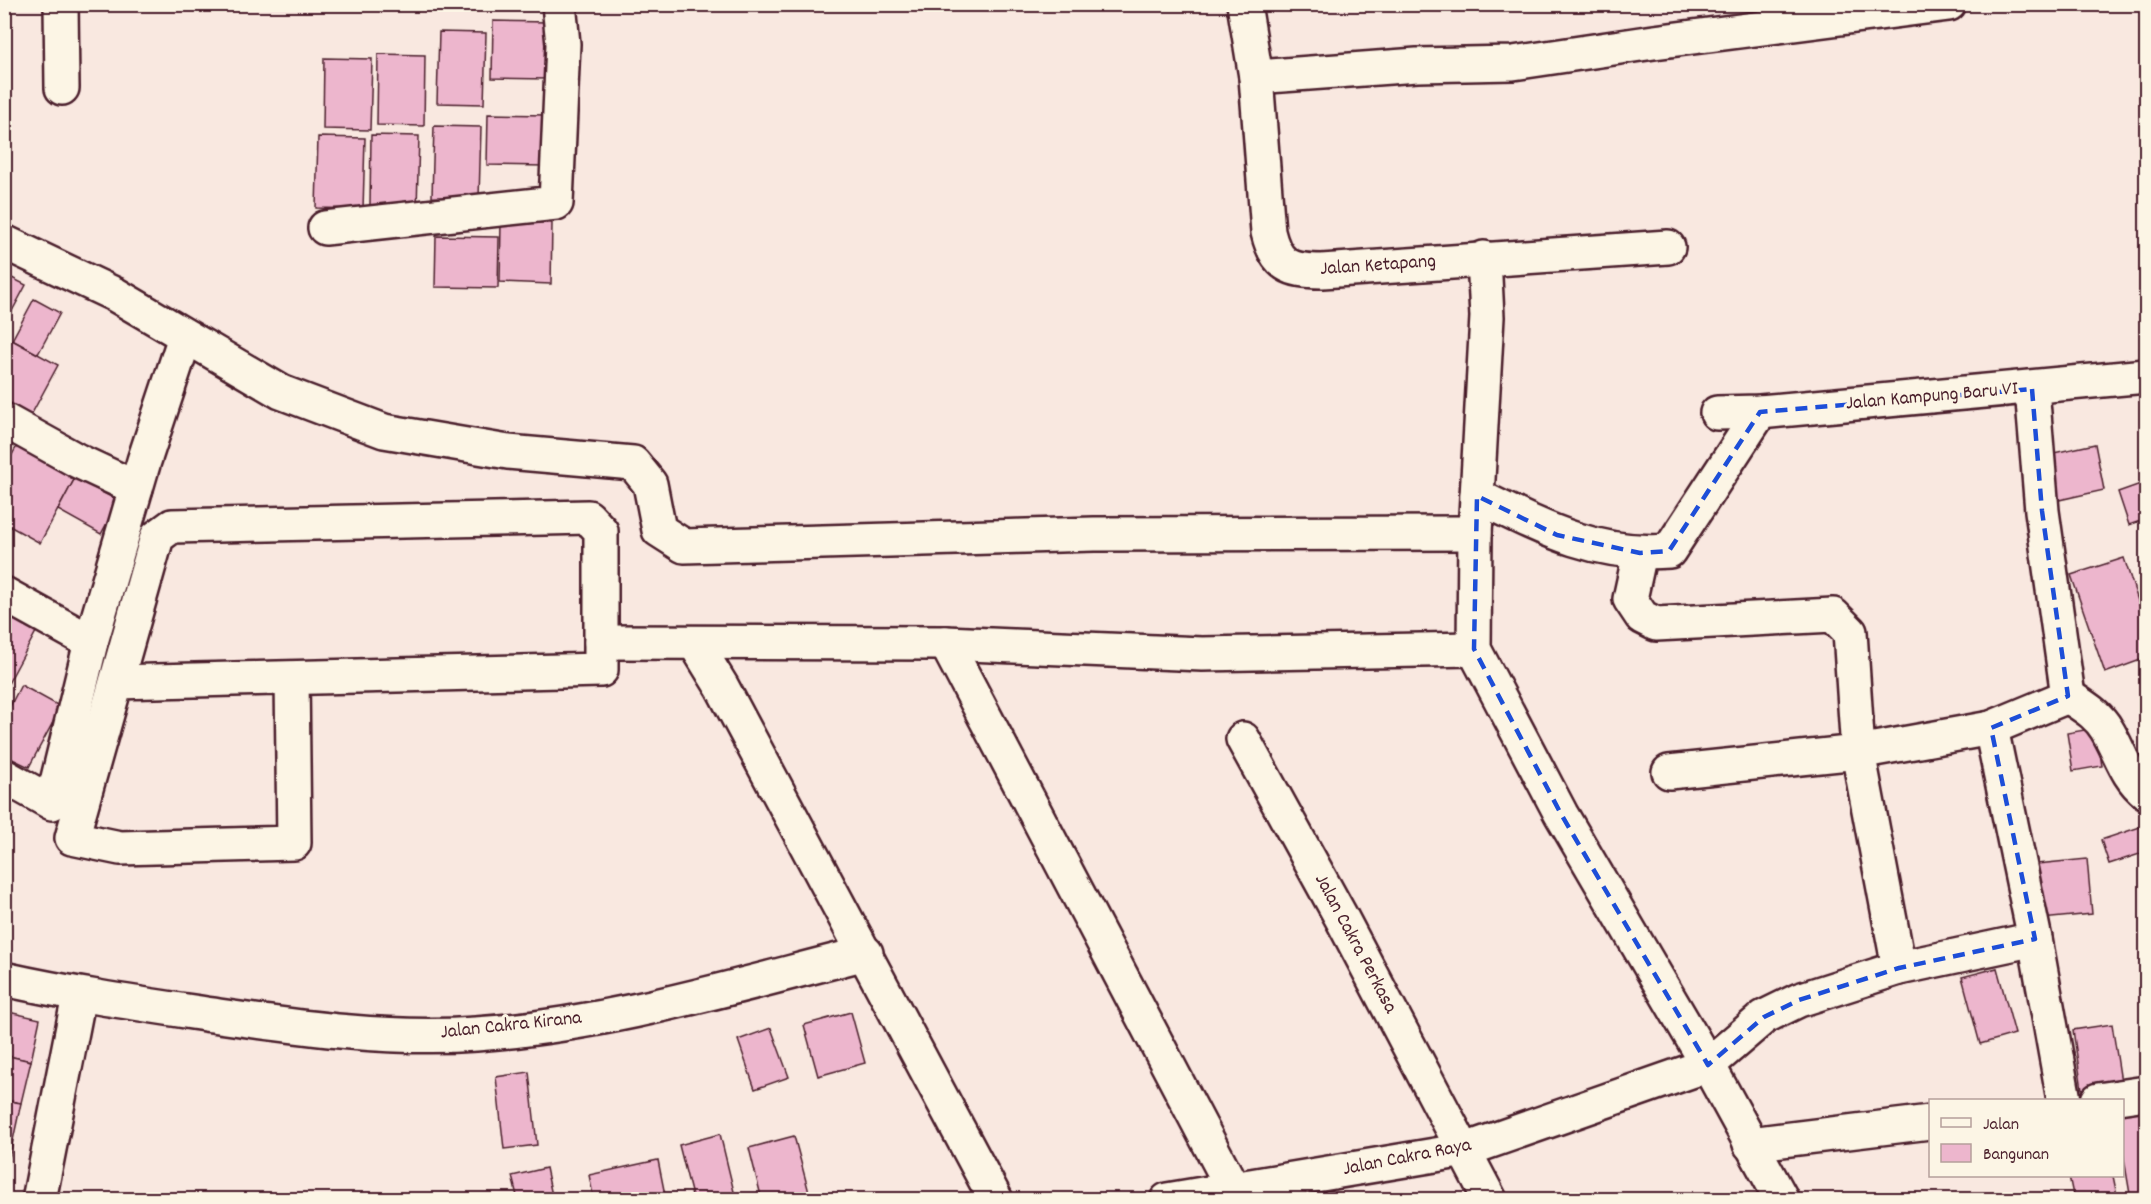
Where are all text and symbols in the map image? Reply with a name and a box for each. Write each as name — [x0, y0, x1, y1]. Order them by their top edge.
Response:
street label: Jalan Ketapang — [1319, 248, 1437, 284]
street label: Jalan Kampung Baru VI — [1845, 376, 2019, 418]
street label: Jalan Cakra Perkasa — [1306, 869, 1404, 1019]
street label: Jalan Cakra Kirana — [439, 1005, 584, 1047]
legend — [1929, 1099, 2124, 1177]
text: Jalan — [1983, 1113, 2019, 1138]
street label: Jalan Cakra Raya — [1340, 1132, 1474, 1184]
text: Bangunan — [1983, 1143, 2049, 1168]

